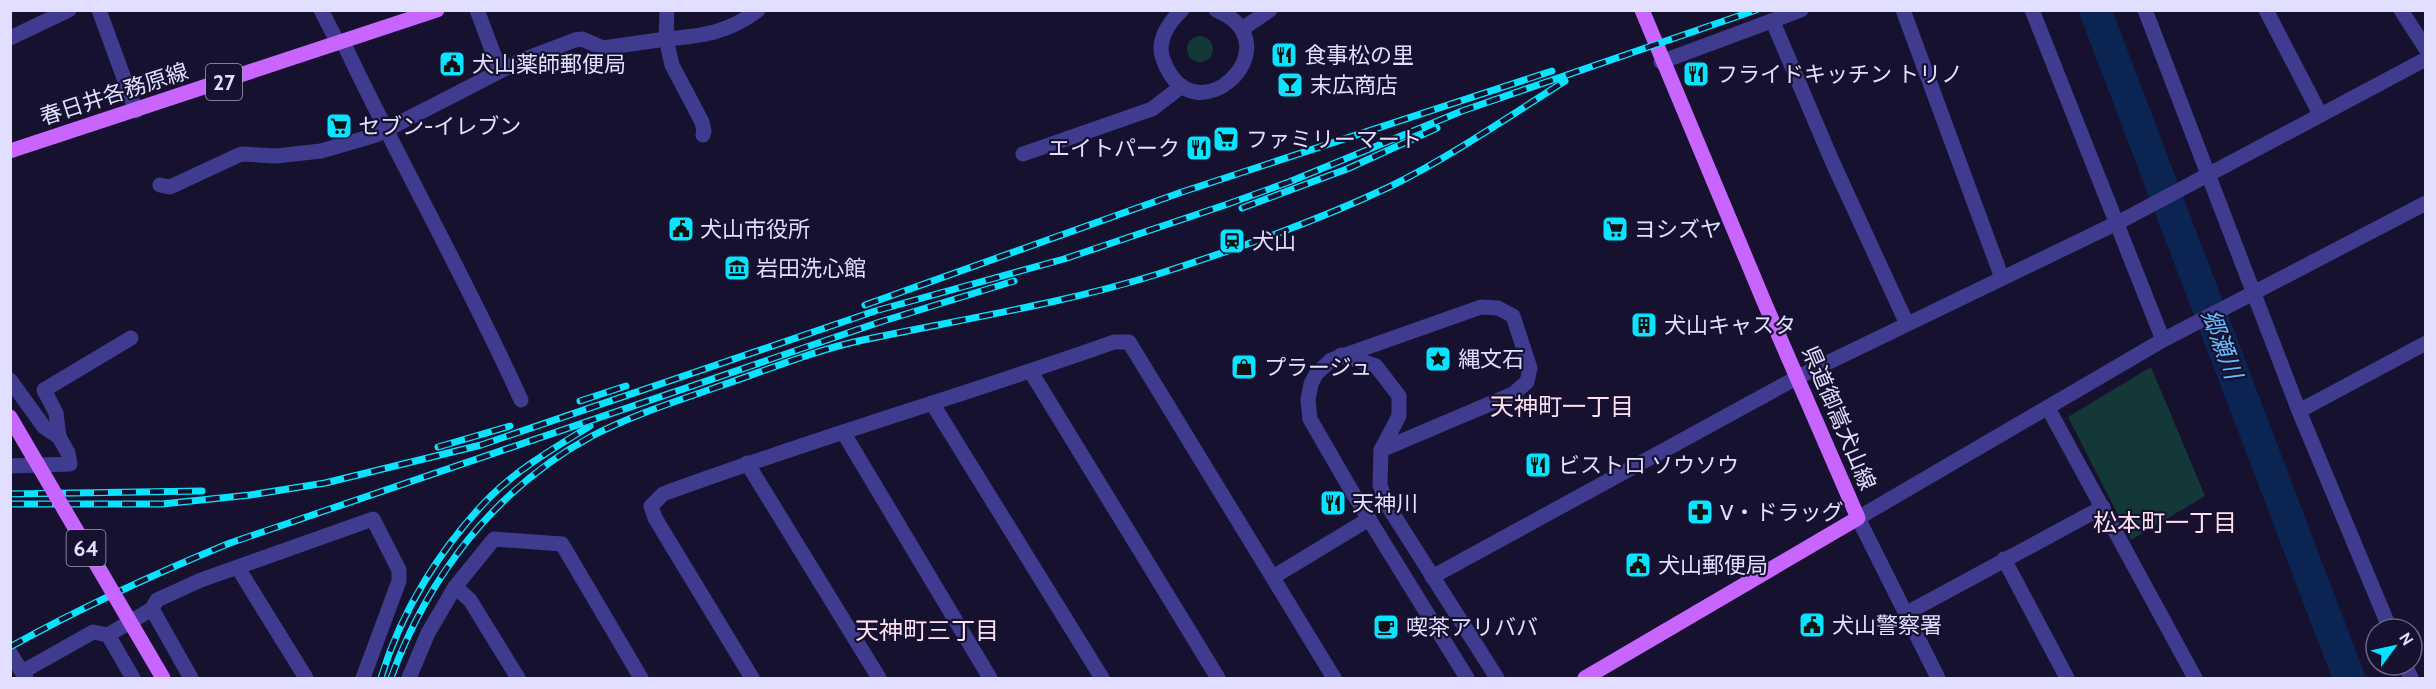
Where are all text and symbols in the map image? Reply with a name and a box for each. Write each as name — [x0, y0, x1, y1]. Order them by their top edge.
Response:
restaurant icon: 食事松の里 — [1269, 40, 1299, 70]
place label: 食事松の里 — [1304, 42, 1414, 69]
public building icon: 犬山薬師郵便局 — [437, 49, 467, 79]
place label: 犬山薬師郵便局 — [472, 51, 626, 78]
street label: 春日井各務原線 — [37, 57, 191, 131]
restaurant icon: フライドキッチン トリノ — [1681, 59, 1711, 89]
place label: フライドキッチン トリノ — [1716, 61, 1963, 88]
road number: 27 — [206, 64, 242, 100]
bar icon: 末広商店 — [1275, 70, 1305, 100]
place label: 末広商店 — [1310, 72, 1398, 99]
supermarket icon: セブン-イレブン — [324, 111, 354, 141]
place label: セブン-イレブン — [358, 113, 521, 140]
supermarket icon: ファミリーマート — [1211, 124, 1241, 154]
place label: ファミリーマート — [1246, 126, 1422, 153]
restaurant icon: エイトパーク — [1184, 133, 1214, 163]
place label: エイトパーク — [1048, 135, 1180, 162]
public building icon: 犬山市役所 — [666, 214, 696, 244]
supermarket icon: ヨシズヤ — [1600, 214, 1630, 244]
place label: 犬山市役所 — [700, 216, 810, 243]
place label: ヨシズヤ — [1634, 216, 1722, 243]
station icon: 犬山 — [1217, 226, 1247, 256]
place label: 犬山 — [1252, 228, 1296, 255]
museum icon: 岩田洗心館 — [722, 253, 752, 283]
place label: 岩田洗心館 — [756, 255, 866, 282]
water label: 郷瀬川 — [2196, 305, 2250, 386]
building icon: 犬山キャスタ — [1629, 310, 1659, 340]
place label: 犬山キャスタ — [1664, 312, 1796, 339]
street label: 県道御嵩犬山線 — [1796, 342, 1882, 494]
place icon: 縄文石 — [1423, 344, 1453, 374]
place label: 縄文石 — [1458, 346, 1524, 373]
shop icon: プラージュ — [1229, 352, 1259, 382]
place label: プラージュ — [1264, 354, 1372, 381]
district label: 天神町一丁目 — [1490, 392, 1634, 421]
restaurant icon: ビストロ ソウソウ — [1523, 450, 1553, 480]
place label: ビストロ ソウソウ — [1558, 452, 1739, 479]
restaurant icon: 天神川 — [1318, 488, 1348, 518]
place label: 天神川 — [1352, 490, 1418, 517]
pharmacy icon: V・ドラッグ — [1685, 497, 1715, 527]
place label: V・ドラッグ — [1720, 499, 1843, 526]
district label: 松本町一丁目 — [2093, 508, 2237, 537]
road number: 64 — [66, 530, 106, 566]
public building icon: 犬山郵便局 — [1623, 550, 1653, 580]
place label: 犬山郵便局 — [1658, 552, 1768, 579]
public building icon: 犬山警察署 — [1797, 610, 1827, 640]
cafe icon: 喫茶アリババ — [1371, 612, 1401, 642]
place label: 犬山警察署 — [1832, 612, 1942, 639]
place label: 喫茶アリババ — [1406, 614, 1538, 641]
district label: 天神町三丁目 — [855, 616, 999, 645]
north arrow — [2364, 617, 2424, 677]
text: N — [2395, 629, 2417, 649]

